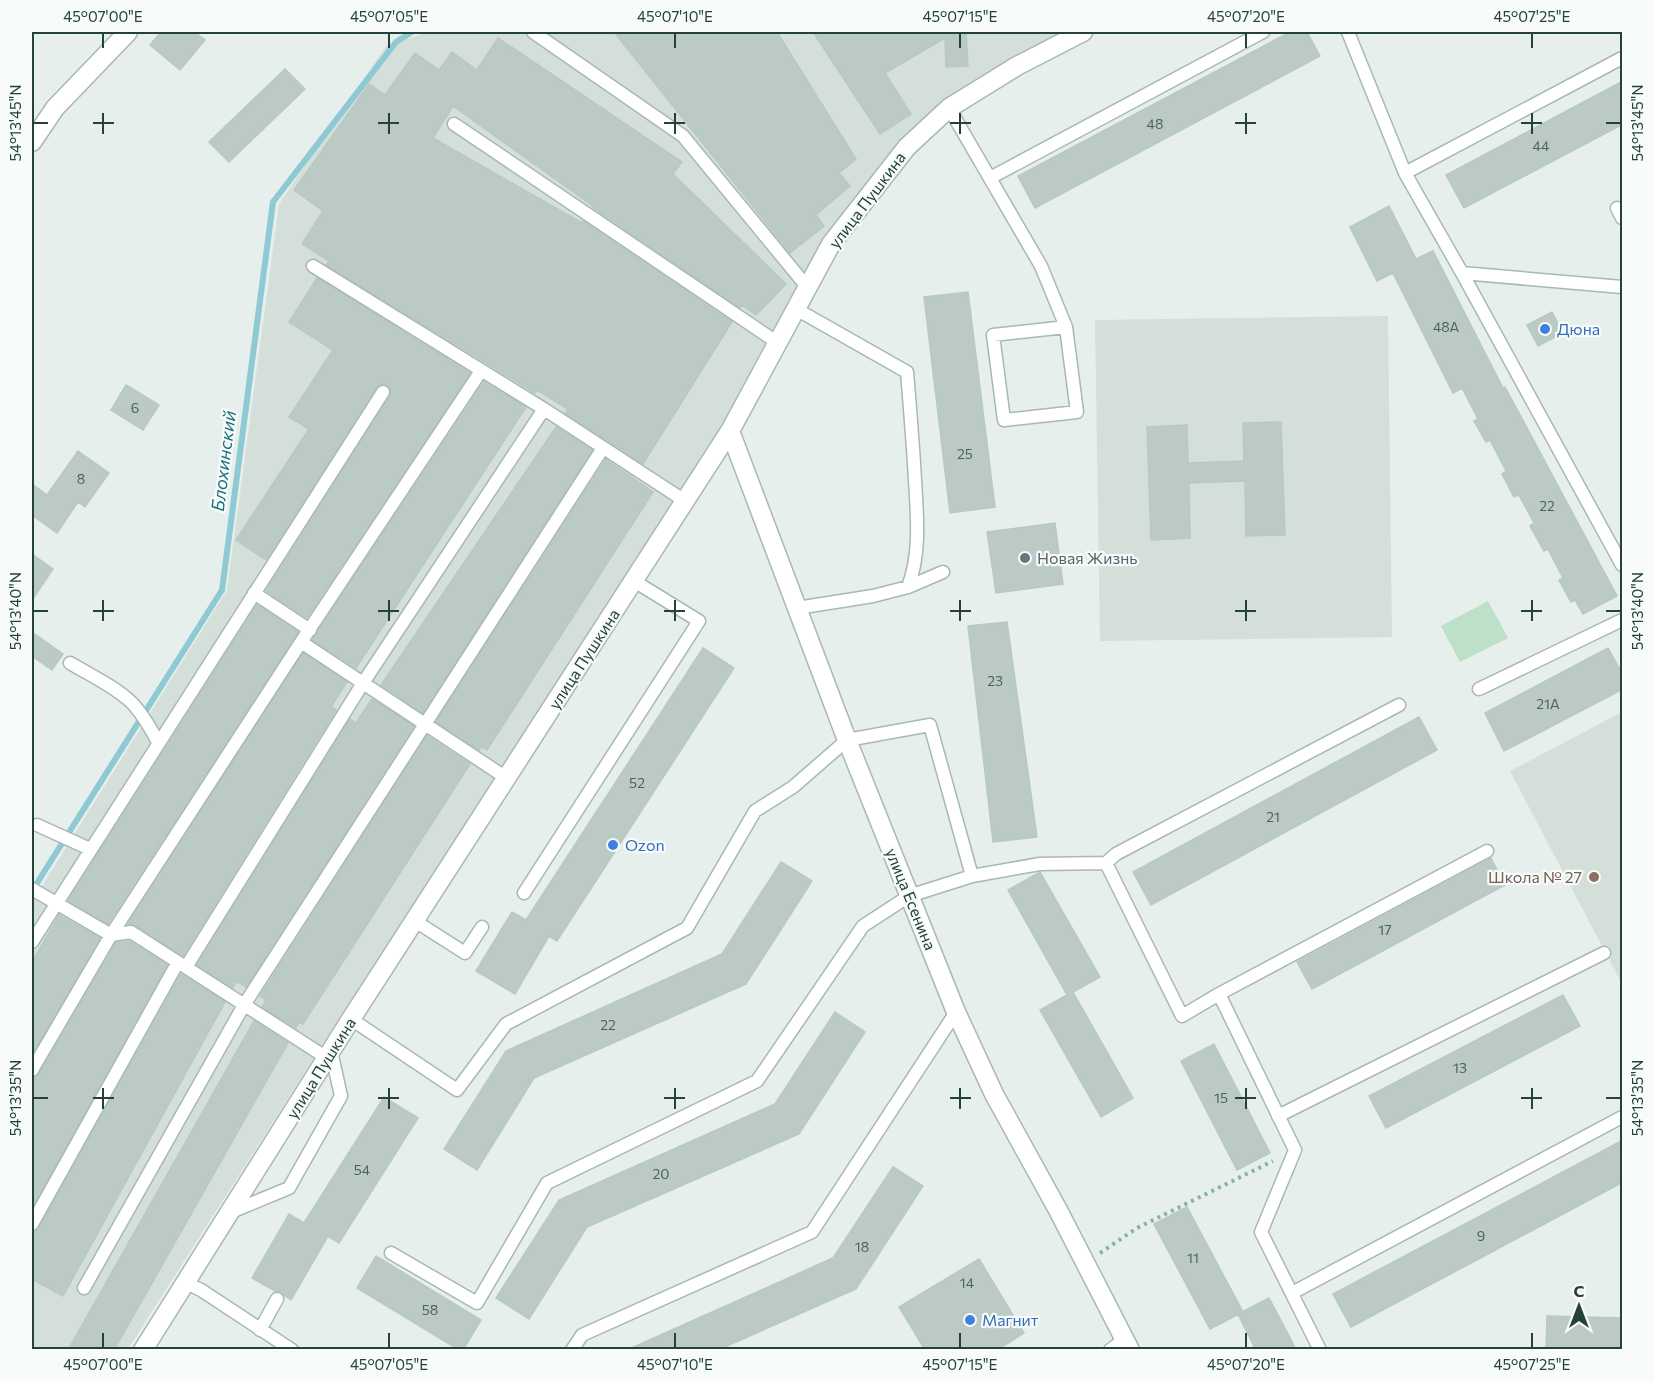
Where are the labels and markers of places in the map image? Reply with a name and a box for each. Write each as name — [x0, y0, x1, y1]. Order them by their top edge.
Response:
place label: Дюна — [1557, 319, 1600, 338]
marker: Дюна — [1538, 322, 1552, 336]
place label: Новая Жизнь — [1037, 548, 1138, 567]
marker: Новая Жизнь — [1018, 551, 1032, 565]
place label: Ozon — [625, 835, 665, 854]
marker: Ozon — [606, 838, 620, 852]
place label: Школа № 27 — [1488, 867, 1582, 886]
marker: Школа № 27 — [1587, 870, 1601, 884]
place label: Магнит — [982, 1310, 1039, 1329]
marker: Магнит — [963, 1313, 977, 1327]

